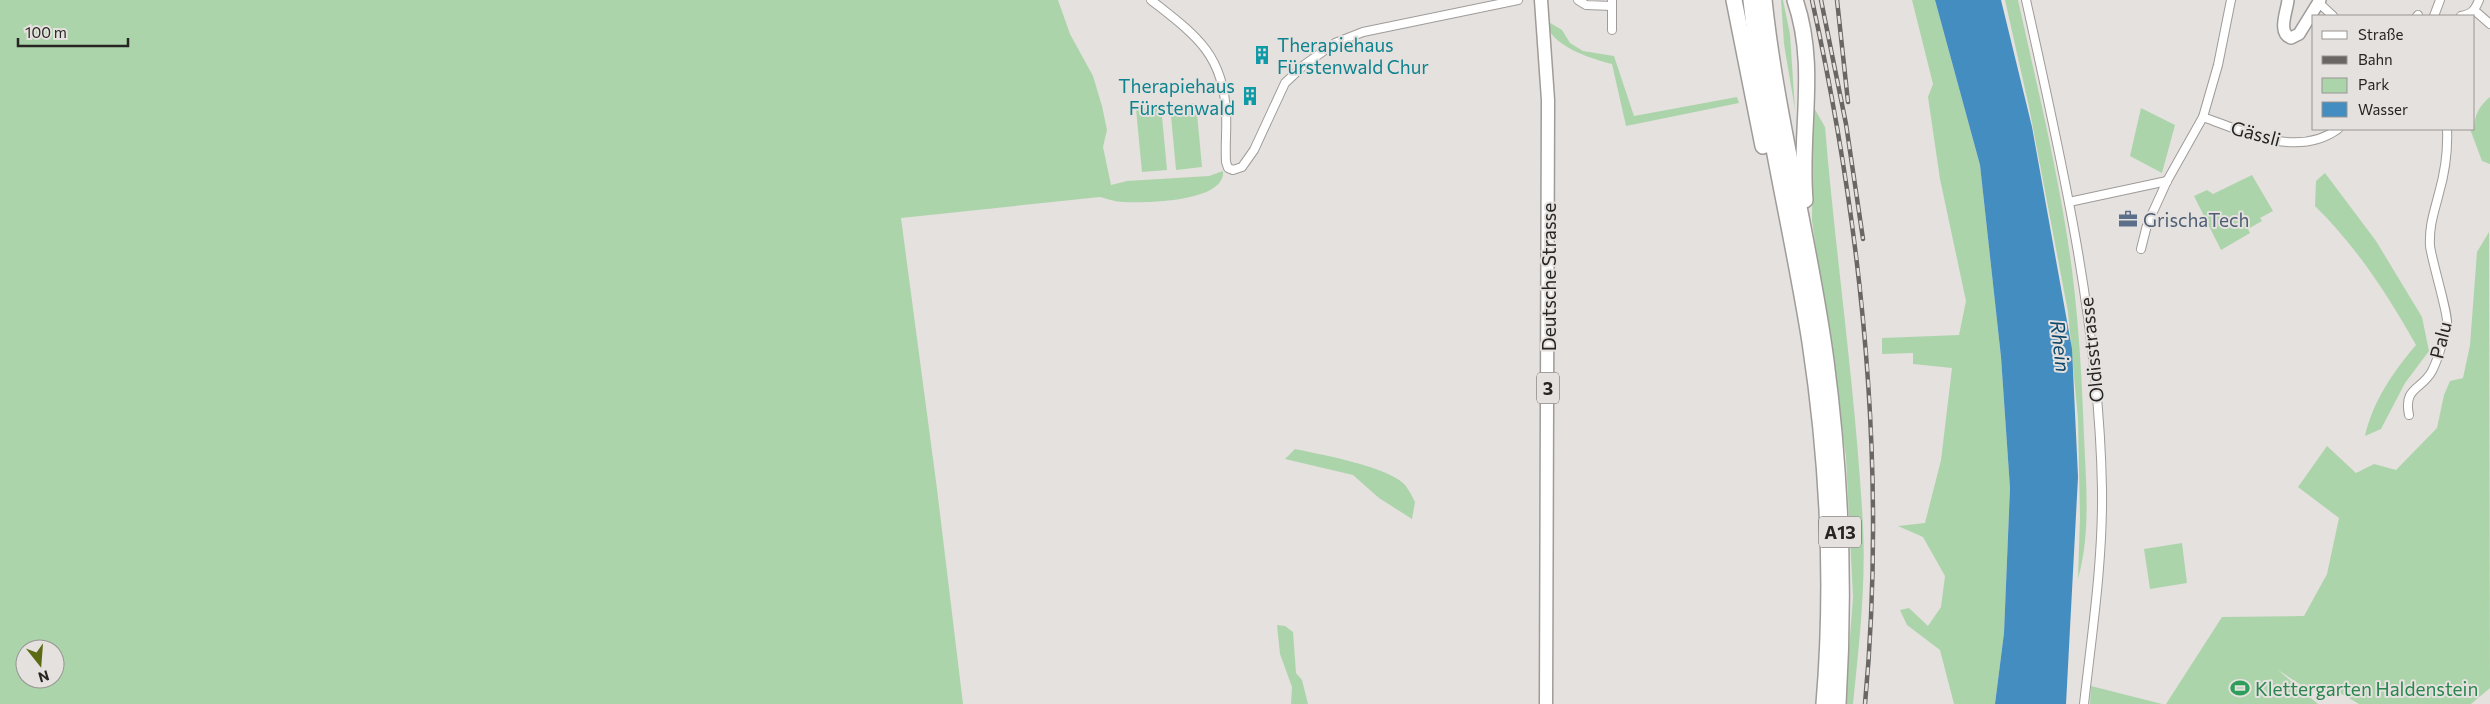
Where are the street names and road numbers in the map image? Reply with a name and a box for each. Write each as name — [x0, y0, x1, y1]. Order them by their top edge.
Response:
street label: Gässli — [2229, 115, 2283, 151]
street label: Deutsche Strasse — [1537, 203, 1560, 351]
street label: Oldisstrasse — [2074, 296, 2108, 404]
street label: Palu — [2424, 319, 2456, 361]
road number: 3 — [1537, 372, 1559, 403]
road number: A13 — [1819, 516, 1861, 548]

